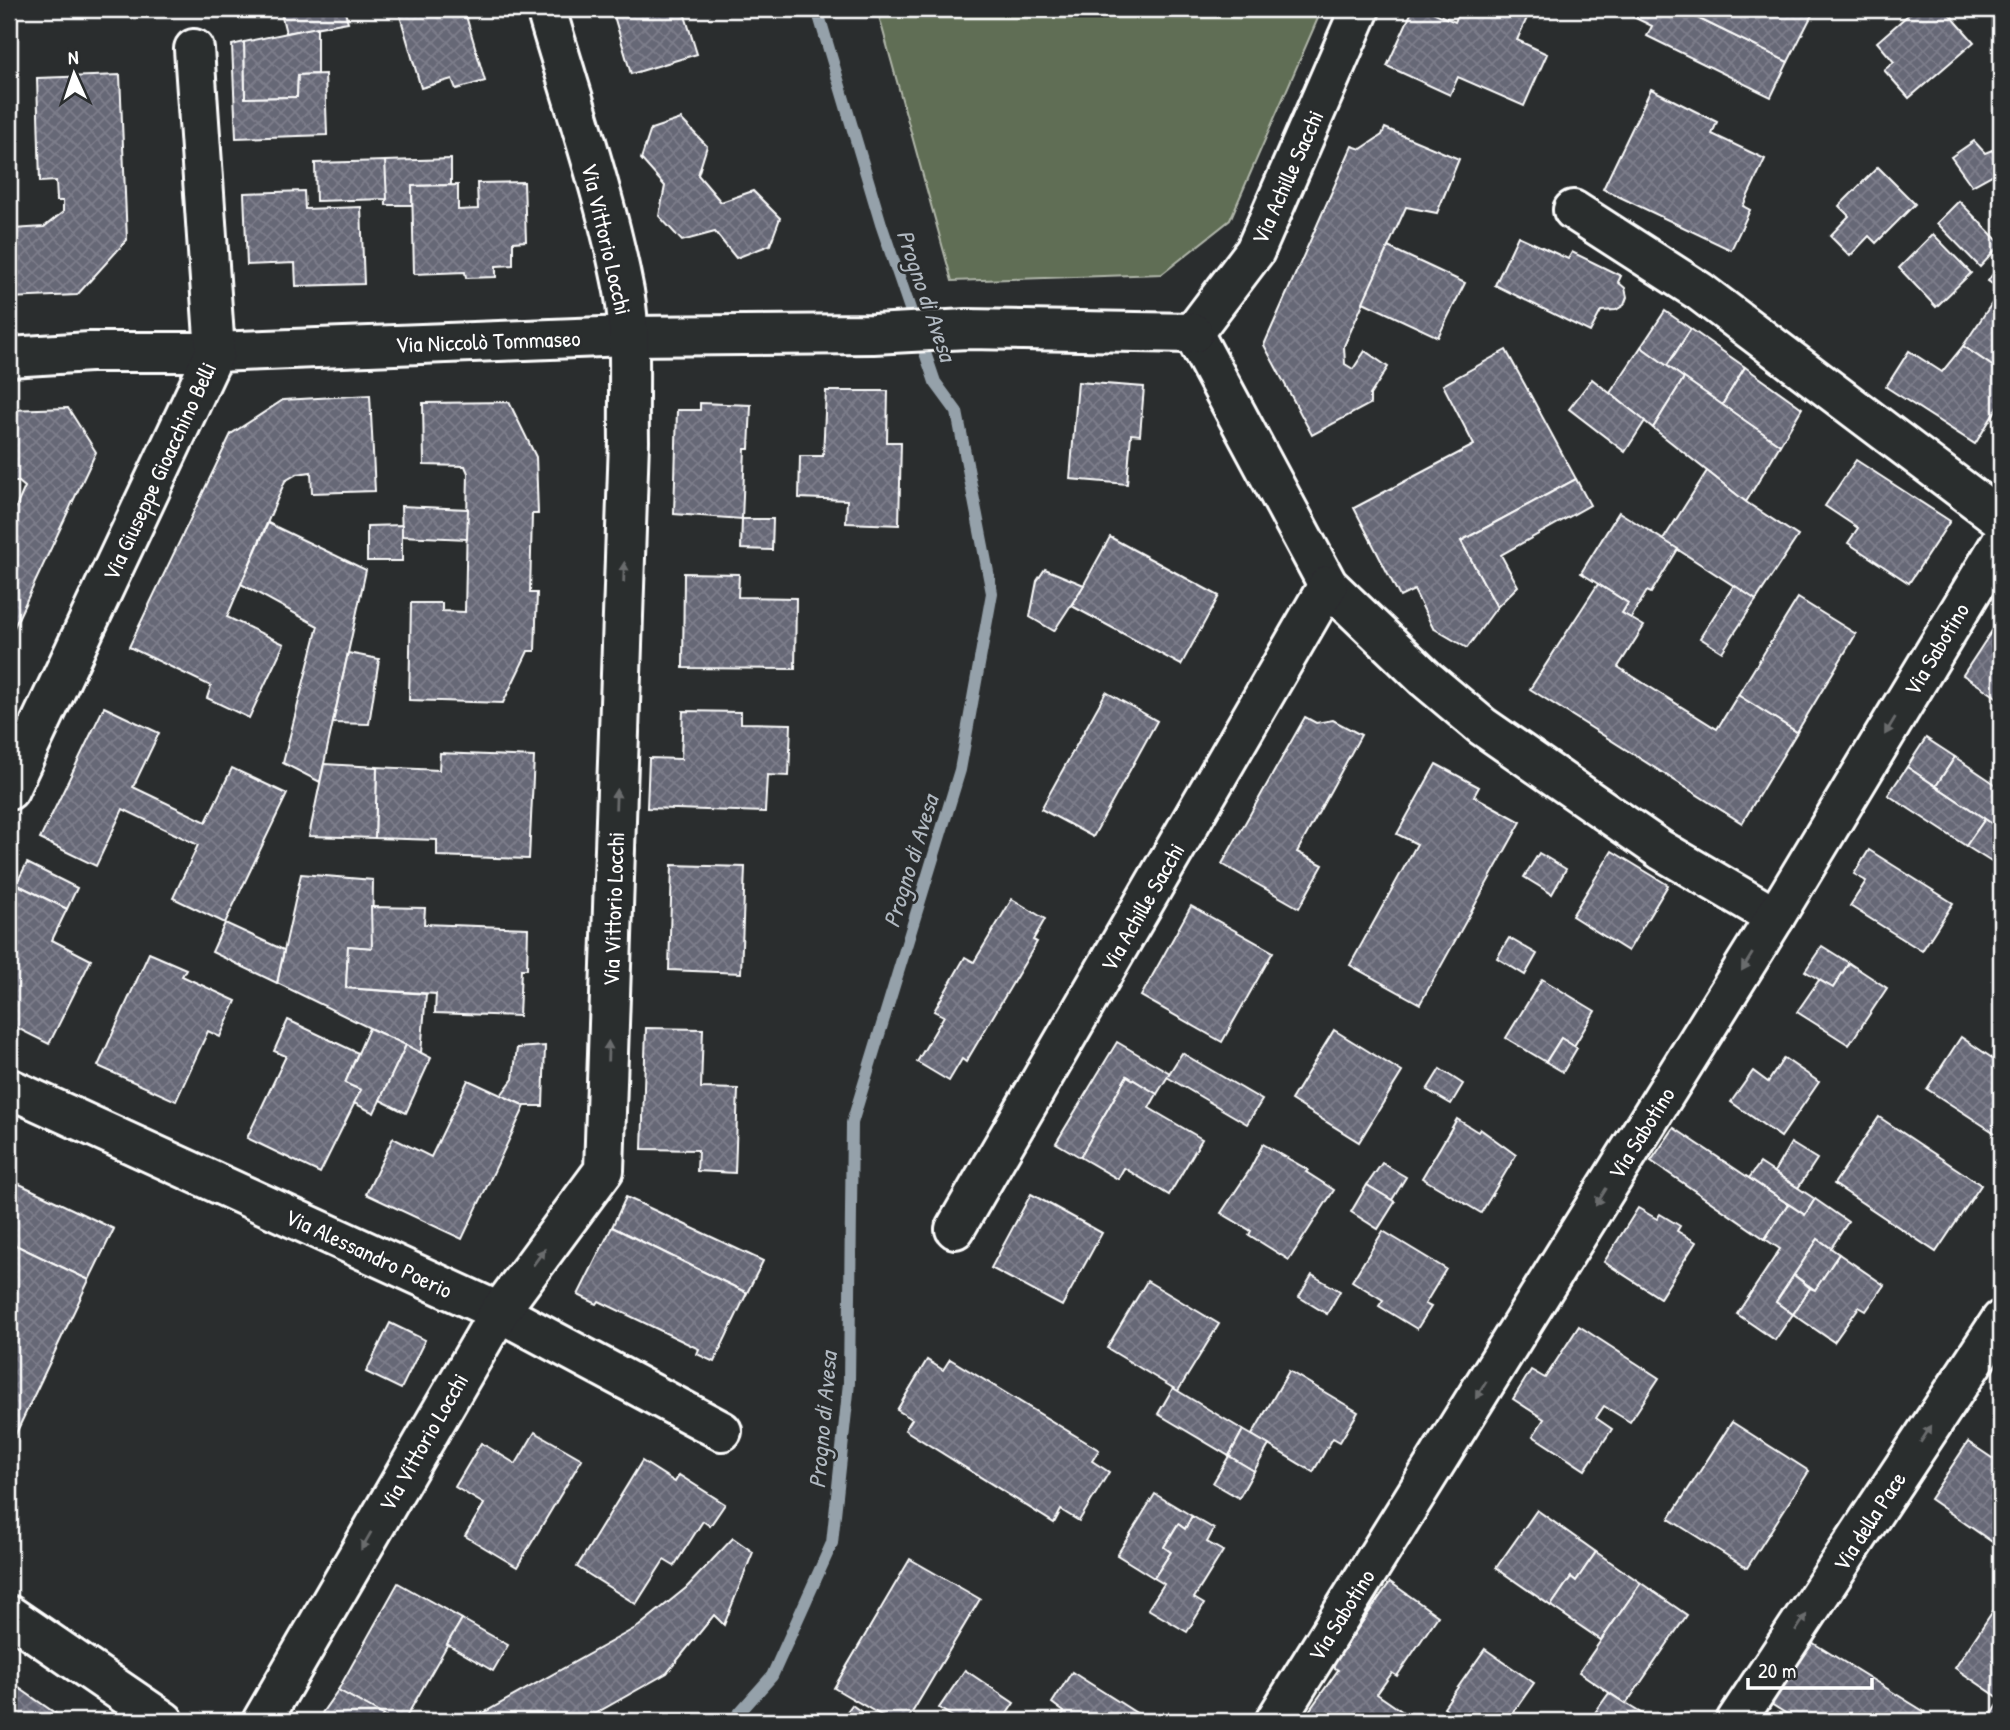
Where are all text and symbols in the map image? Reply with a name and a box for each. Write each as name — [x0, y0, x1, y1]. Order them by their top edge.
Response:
north arrow — [38, 38, 108, 108]
text: N — [67, 44, 79, 70]
street label: Via Achille Sacchi — [1244, 105, 1330, 249]
street label: Via Vittorio Locchi — [575, 160, 639, 318]
water label: Progno di Avesa — [889, 225, 965, 368]
street label: Via Niccolò Tommaseo — [395, 322, 581, 360]
street label: Via Giuseppe Gioacchino Belli — [95, 357, 223, 585]
one-way arrow — [618, 560, 630, 582]
street label: Via Sabotino — [1896, 597, 1976, 701]
one-way arrow — [1884, 717, 1896, 736]
one-way arrow — [611, 788, 622, 810]
water label: Progno di Avesa — [875, 788, 947, 931]
street label: Via Vittorio Locchi — [595, 831, 631, 987]
street label: Via Achille Sacchi — [1093, 837, 1191, 977]
one-way arrow — [1740, 953, 1753, 972]
one-way arrow — [602, 1040, 613, 1062]
street label: Via Sabotino — [1600, 1081, 1682, 1185]
one-way arrow — [1594, 1188, 1607, 1207]
street label: Via Alessandro Poerio — [280, 1201, 458, 1305]
one-way arrow — [532, 1248, 546, 1266]
water label: Progno di Avesa — [800, 1348, 845, 1490]
street label: Via Vittorio Locchi — [371, 1367, 475, 1517]
one-way arrow — [1474, 1381, 1487, 1400]
one-way arrow — [1919, 1424, 1932, 1443]
street label: Via della Pace — [1825, 1465, 1913, 1577]
one-way arrow — [360, 1531, 372, 1550]
street label: Via Sabotino — [1300, 1563, 1382, 1667]
one-way arrow — [1794, 1614, 1807, 1633]
scale bar — [1748, 1646, 1872, 1690]
text: 20 m — [1758, 1656, 1796, 1685]

